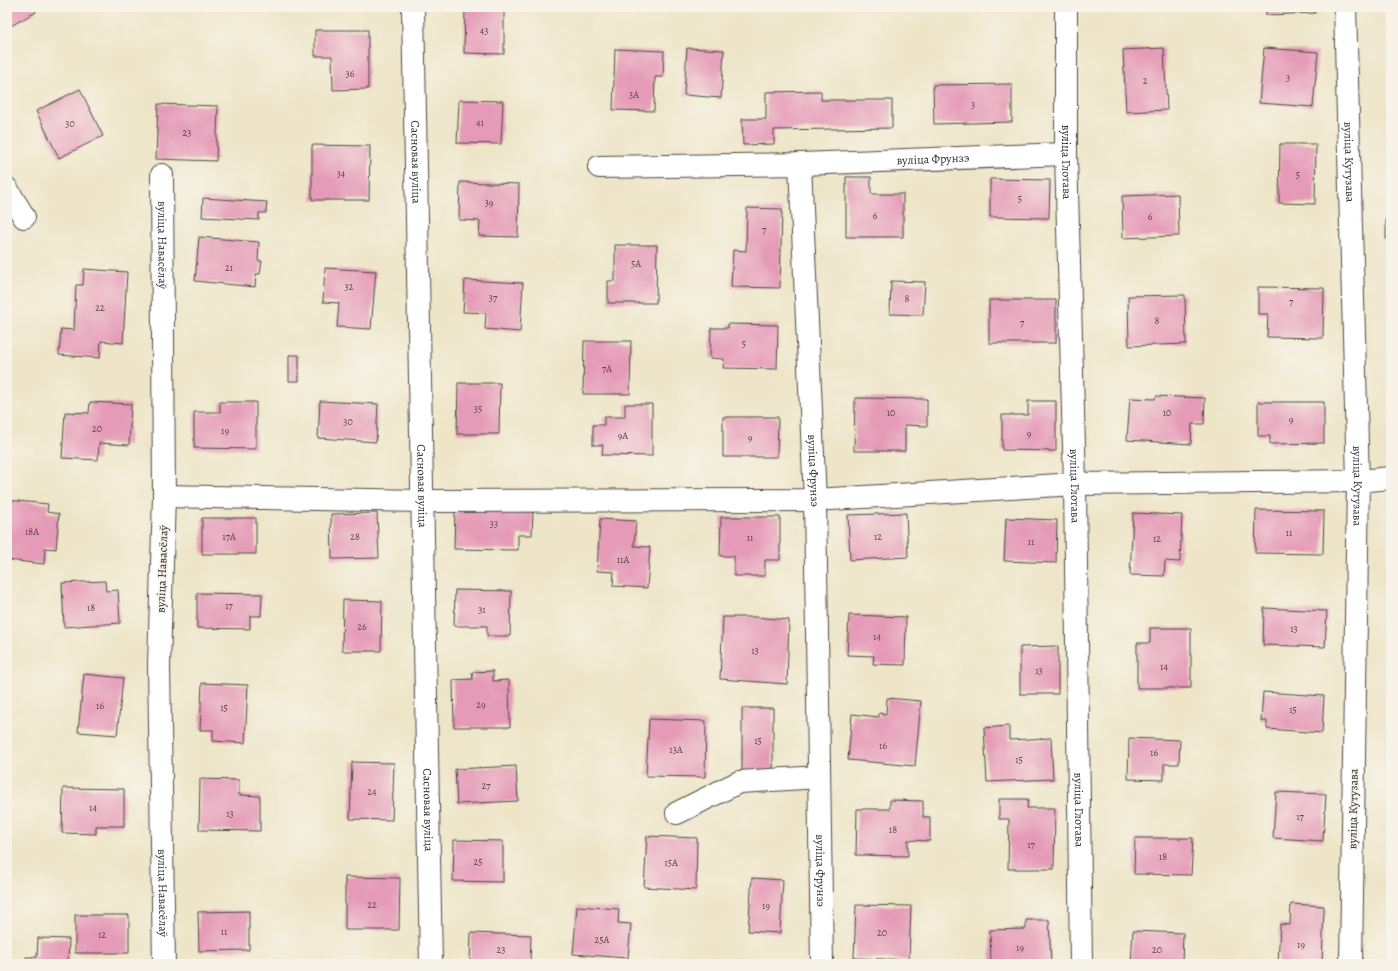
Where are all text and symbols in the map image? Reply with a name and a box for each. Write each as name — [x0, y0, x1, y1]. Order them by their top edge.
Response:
house number: 43 — [480, 24, 488, 37]
house number: 36 — [346, 67, 355, 80]
house number: 3 — [1286, 71, 1290, 84]
house number: 2 — [1143, 74, 1148, 87]
house number: 3А — [629, 88, 639, 101]
house number: 3 — [971, 98, 975, 111]
house number: 41 — [476, 116, 485, 129]
house number: 30 — [65, 117, 75, 130]
street label: Сасновая вуліца — [407, 120, 425, 204]
street label: вуліца Кутузава — [1340, 121, 1358, 203]
street label: вуліца Глотава — [1058, 125, 1075, 200]
house number: 23 — [183, 126, 191, 139]
street label: вуліца Фрунзэ — [896, 150, 970, 168]
house number: 34 — [337, 167, 346, 180]
house number: 5 — [1296, 168, 1300, 181]
house number: 5 — [1018, 192, 1022, 205]
house number: 39 — [485, 196, 494, 209]
street label: вуліца Навасёлаў — [154, 201, 171, 290]
house number: 6 — [873, 209, 878, 222]
house number: 6 — [1148, 210, 1153, 223]
house number: 7 — [762, 223, 767, 236]
house number: 5А — [631, 257, 641, 270]
house number: 21 — [225, 261, 234, 274]
house number: 32 — [345, 280, 354, 293]
house number: 37 — [489, 291, 498, 304]
house number: 8 — [905, 292, 910, 305]
house number: 7 — [1289, 295, 1294, 308]
house number: 22 — [95, 301, 105, 314]
house number: 8 — [1155, 314, 1160, 327]
house number: 7 — [1020, 316, 1025, 329]
house number: 5 — [742, 337, 746, 350]
house number: 7А — [602, 362, 612, 375]
house number: 35 — [474, 402, 482, 415]
house number: 10 — [887, 406, 895, 419]
house number: 10 — [1163, 406, 1171, 419]
house number: 9 — [1289, 413, 1294, 426]
house number: 30 — [343, 415, 353, 428]
house number: 20 — [92, 422, 102, 435]
house number: 19 — [221, 424, 229, 437]
house number: 9 — [1027, 427, 1032, 440]
house number: 9А — [618, 429, 628, 442]
house number: 9 — [748, 431, 753, 444]
street label: вуліца Фрунзэ — [804, 434, 823, 507]
street label: Сасновая вуліца — [413, 444, 431, 528]
street label: вуліца Кутузава — [1349, 445, 1366, 527]
street label: вуліца Глотава — [1066, 448, 1083, 524]
house number: 33 — [490, 517, 498, 530]
street label: вуліца Навасёлаў — [152, 524, 172, 613]
house number: 18А — [25, 525, 39, 538]
house number: 11 — [1286, 526, 1293, 539]
house number: 17А — [222, 530, 236, 543]
house number: 28 — [350, 530, 360, 543]
house number: 12 — [874, 530, 882, 543]
house number: 11 — [747, 531, 754, 544]
house number: 12 — [1153, 532, 1161, 545]
house number: 11 — [1028, 535, 1035, 548]
house number: 11А — [617, 553, 629, 566]
house number: 17 — [225, 599, 234, 612]
house number: 18 — [87, 601, 95, 614]
house number: 31 — [478, 603, 486, 616]
house number: 26 — [357, 620, 367, 633]
house number: 13 — [1290, 622, 1298, 635]
house number: 14 — [873, 630, 881, 643]
house number: 13 — [751, 644, 759, 657]
house number: 14 — [1160, 660, 1168, 673]
house number: 13 — [1035, 664, 1043, 677]
house number: 29 — [476, 698, 486, 711]
house number: 16 — [96, 699, 104, 712]
house number: 15 — [220, 701, 228, 714]
house number: 15 — [1289, 703, 1297, 716]
house number: 15 — [754, 734, 762, 747]
house number: 16 — [879, 739, 887, 752]
house number: 13А — [669, 743, 683, 756]
house number: 16 — [1150, 746, 1158, 759]
house number: 15 — [1015, 753, 1023, 766]
street label: Сасновая вуліца — [419, 768, 437, 852]
street label: вуліца Кутузава — [1344, 768, 1362, 849]
street label: вуліца Глотава — [1071, 772, 1088, 848]
house number: 27 — [482, 779, 491, 792]
house number: 24 — [367, 785, 377, 798]
house number: 14 — [89, 801, 97, 814]
house number: 13 — [226, 807, 234, 820]
house number: 17 — [1296, 810, 1305, 823]
house number: 18 — [889, 823, 897, 836]
street label: вуліца Фрунзэ — [812, 834, 829, 907]
house number: 17 — [1027, 838, 1036, 851]
street label: вуліца Навасёлаў — [154, 849, 172, 938]
house number: 18 — [1159, 850, 1167, 863]
house number: 25 — [473, 855, 483, 868]
house number: 15А — [664, 856, 678, 869]
house number: 22 — [367, 898, 377, 911]
house number: 19 — [762, 899, 770, 912]
house number: 11 — [221, 925, 228, 938]
house number: 20 — [877, 926, 887, 939]
house number: 12 — [98, 928, 106, 941]
house number: 25А — [595, 933, 610, 946]
house number: 19 — [1297, 938, 1305, 951]
house number: 19 — [1016, 941, 1024, 954]
house number: 23 — [497, 943, 505, 956]
house number: 20 — [1152, 943, 1162, 956]

